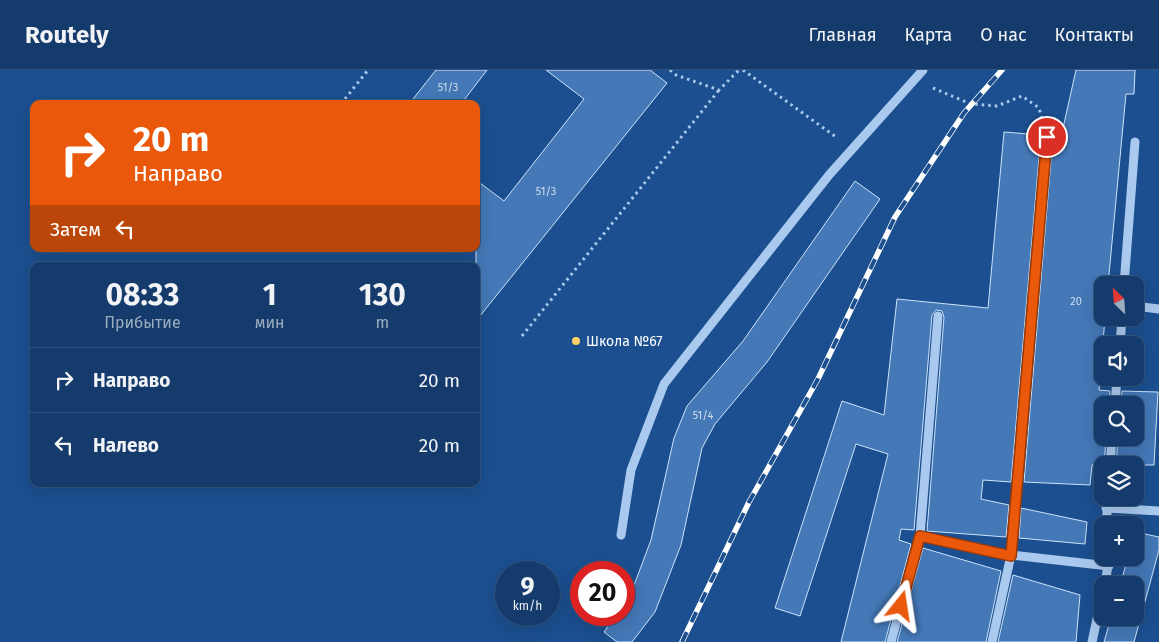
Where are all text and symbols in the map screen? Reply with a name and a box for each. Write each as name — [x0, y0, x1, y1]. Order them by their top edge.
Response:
text: Routely — [25, 21, 109, 49]
text: Главная — [809, 24, 877, 46]
text: Карта — [905, 24, 952, 46]
text: О нас — [980, 24, 1027, 46]
text: Контакты — [1055, 24, 1134, 46]
house number: 51/3 — [438, 81, 458, 94]
pin — [1026, 116, 1068, 158]
text: 20 m — [133, 118, 209, 160]
icon: right — [50, 120, 115, 185]
icon: arrive — [1033, 123, 1061, 151]
text: Направо — [133, 160, 223, 187]
house number: 51/3 — [536, 185, 556, 198]
icon: left — [111, 215, 139, 243]
text: Затем — [50, 218, 101, 241]
north arrow — [1094, 276, 1144, 326]
map controls — [1094, 276, 1144, 626]
text: 08:33 — [105, 277, 179, 313]
text: 1 — [263, 277, 277, 313]
text: 130 — [359, 277, 406, 313]
house number: 20 — [1070, 295, 1082, 308]
text: Прибытие — [104, 313, 181, 332]
text: мин — [255, 313, 285, 332]
text: m — [375, 313, 389, 332]
place label: Школа №67 — [586, 333, 663, 350]
marker: Школа №67 — [570, 335, 582, 347]
button: sound — [1094, 336, 1144, 386]
icon: right — [50, 366, 78, 394]
text: Направо — [93, 369, 170, 392]
text: 20 m — [419, 369, 460, 392]
button: search — [1094, 396, 1144, 446]
house number: 51/4 — [693, 409, 714, 422]
icon: left — [50, 431, 78, 459]
text: Налево — [93, 434, 159, 457]
text: 20 m — [419, 434, 460, 457]
button: layers — [1094, 456, 1144, 506]
button: + — [1094, 516, 1144, 566]
speed limit sign: 20 — [570, 561, 635, 626]
text: 9 — [520, 572, 535, 602]
button: − — [1094, 576, 1144, 626]
position arrow — [874, 579, 926, 631]
text: km/h — [513, 599, 542, 613]

